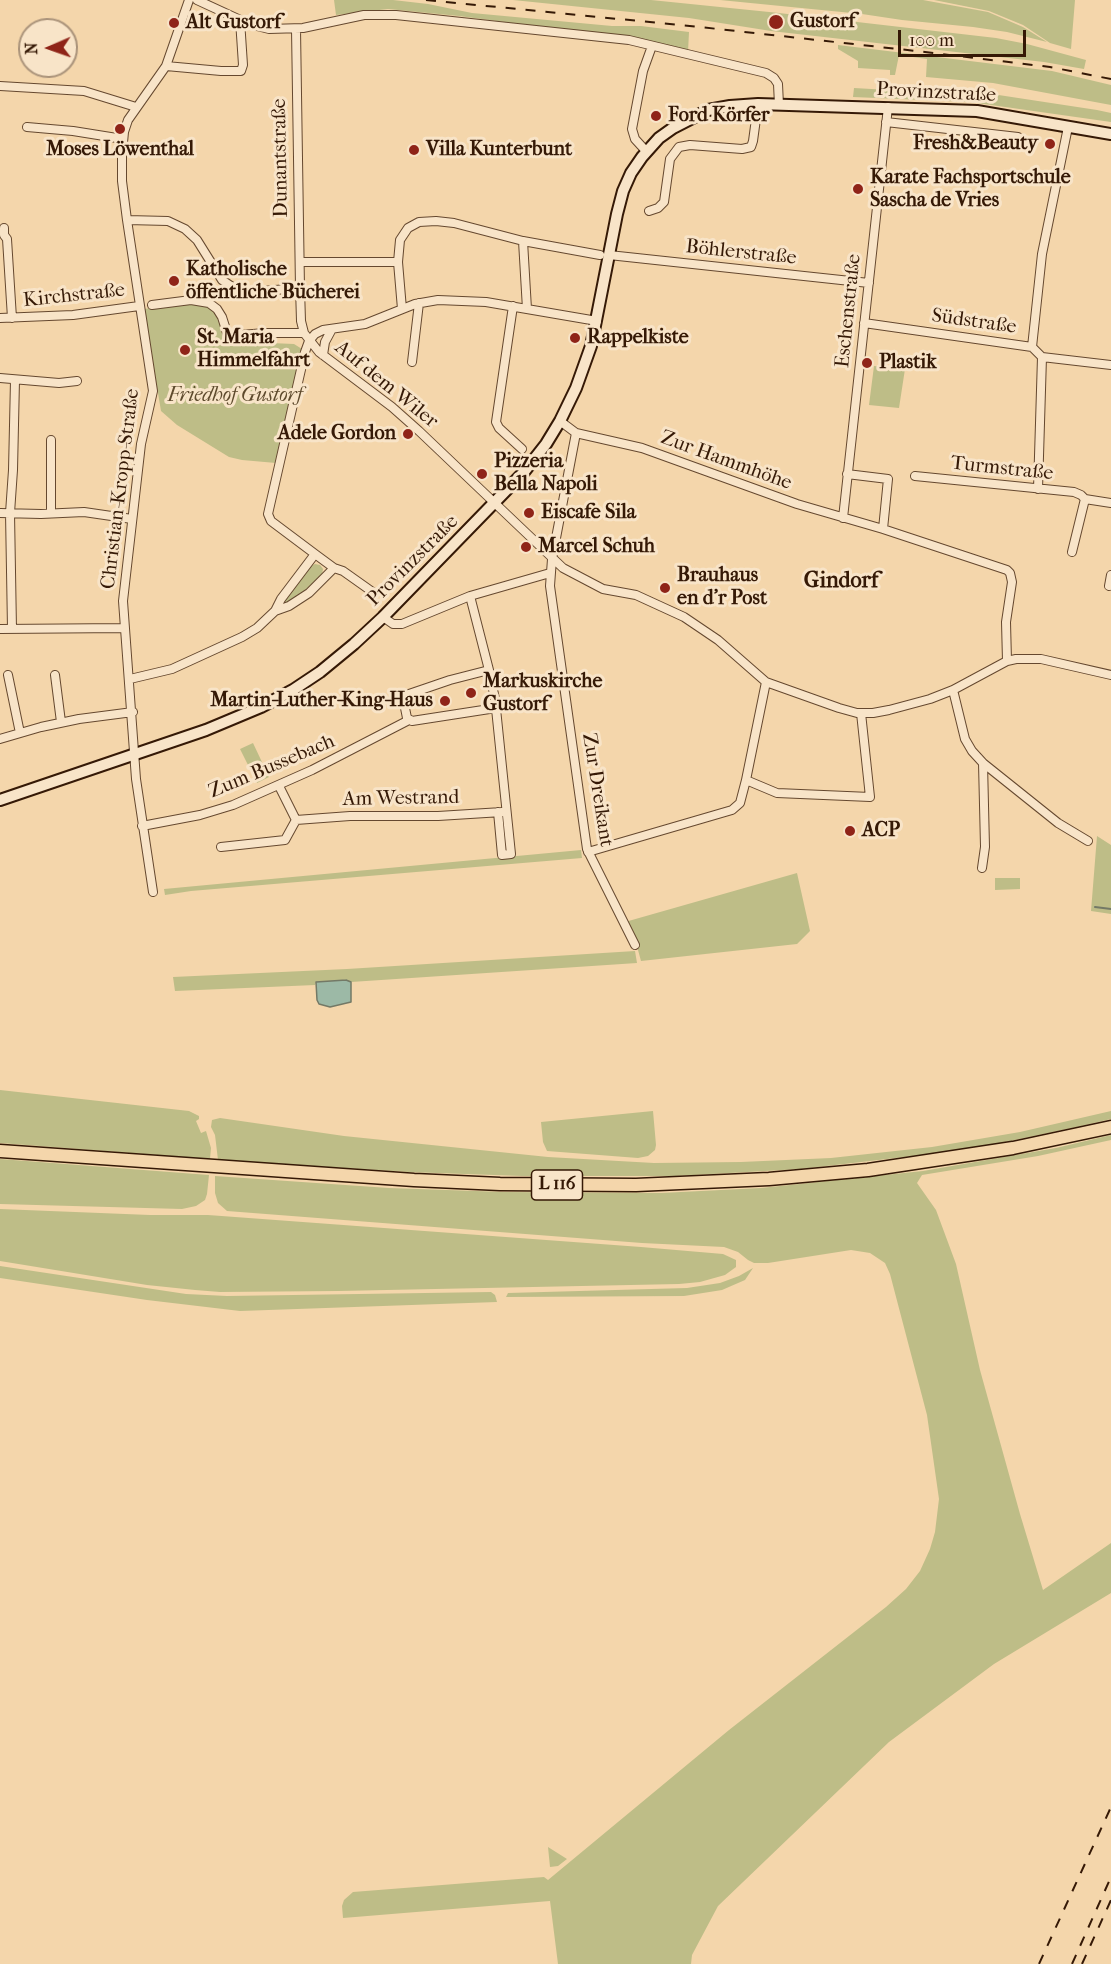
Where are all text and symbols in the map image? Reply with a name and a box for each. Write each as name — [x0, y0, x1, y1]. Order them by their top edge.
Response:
place label: Gustorf — [790, 10, 855, 34]
place label: Alt Gustorf — [186, 11, 281, 35]
marker: Gustorf — [767, 13, 785, 31]
marker: Alt Gustorf — [167, 16, 181, 30]
north arrow — [18, 18, 78, 78]
scale bar — [901, 18, 1028, 56]
text: 100 m — [909, 30, 954, 51]
text: N — [22, 42, 41, 55]
street label: Provinzstraße — [876, 78, 996, 108]
street label: Dunantstraße — [268, 98, 294, 218]
place label: Ford Körfer — [668, 104, 769, 128]
marker: Ford Körfer — [649, 109, 663, 123]
marker: Moses Löwenthal — [113, 122, 127, 136]
place label: Fresh&Beauty — [913, 132, 1038, 156]
marker: Fresh&Beauty — [1043, 137, 1057, 151]
place label: Moses Löwenthal — [46, 138, 194, 162]
place label: Villa Kunterbunt — [426, 138, 572, 162]
marker: Villa Kunterbunt — [407, 143, 421, 157]
place label: Karate Fachsportschule Sascha de Vries — [870, 166, 1071, 213]
marker: Karate Fachsportschule Sascha de Vries — [851, 182, 865, 196]
street label: Böhlerstraße — [684, 235, 798, 271]
street label: Eschenstraße — [831, 253, 867, 369]
place label: Katholische öffentliche Bücherei — [186, 258, 360, 305]
marker: Katholische öffentliche Bücherei — [167, 274, 181, 288]
street label: Kirchstraße — [22, 279, 126, 313]
street label: Südstraße — [930, 304, 1018, 340]
place label: St. Maria Himmelfahrt — [197, 326, 310, 373]
place label: Rappelkiste — [587, 326, 689, 350]
marker: Rappelkiste — [568, 331, 582, 345]
street label: Auf dem Wiler — [330, 336, 442, 434]
marker: St. Maria Himmelfahrt — [178, 343, 192, 357]
place label: Plastik — [879, 351, 937, 375]
marker: Plastik — [860, 356, 874, 370]
park label: Friedhof Gustorf — [168, 384, 302, 408]
street label: Christian-Kropp-Straße — [97, 387, 145, 591]
place label: Adele Gordon — [278, 422, 396, 446]
street label: Zur Hammhöhe — [657, 426, 795, 496]
marker: Adele Gordon — [401, 427, 415, 441]
place label: Pizzeria Bella Napoli — [494, 450, 598, 497]
street label: Turmstraße — [950, 452, 1054, 486]
marker: Pizzeria Bella Napoli — [475, 467, 489, 481]
place label: Eiscafe Sila — [541, 501, 636, 525]
marker: Eiscafe Sila — [522, 506, 536, 520]
street label: Provinzstraße — [362, 510, 464, 612]
place label: Marcel Schuh — [538, 535, 655, 559]
marker: Marcel Schuh — [519, 540, 533, 554]
place label: Brauhaus en d'r Post — [677, 564, 767, 611]
district label: Gindorf — [804, 569, 878, 595]
marker: Brauhaus en d'r Post — [658, 581, 672, 595]
place label: Markuskirche Gustorf — [483, 670, 602, 717]
marker: Markuskirche Gustorf — [464, 686, 478, 700]
place label: Martin-Luther-King-Haus — [210, 689, 433, 713]
marker: Martin-Luther-King-Haus — [438, 694, 452, 708]
street label: Zum Bussebach — [205, 730, 339, 804]
street label: Zur Dreikant — [576, 731, 618, 849]
street label: Am Westrand — [342, 786, 460, 812]
place label: ACP — [862, 819, 900, 843]
marker: ACP — [843, 824, 857, 838]
road number: L 116 — [532, 1170, 582, 1200]

